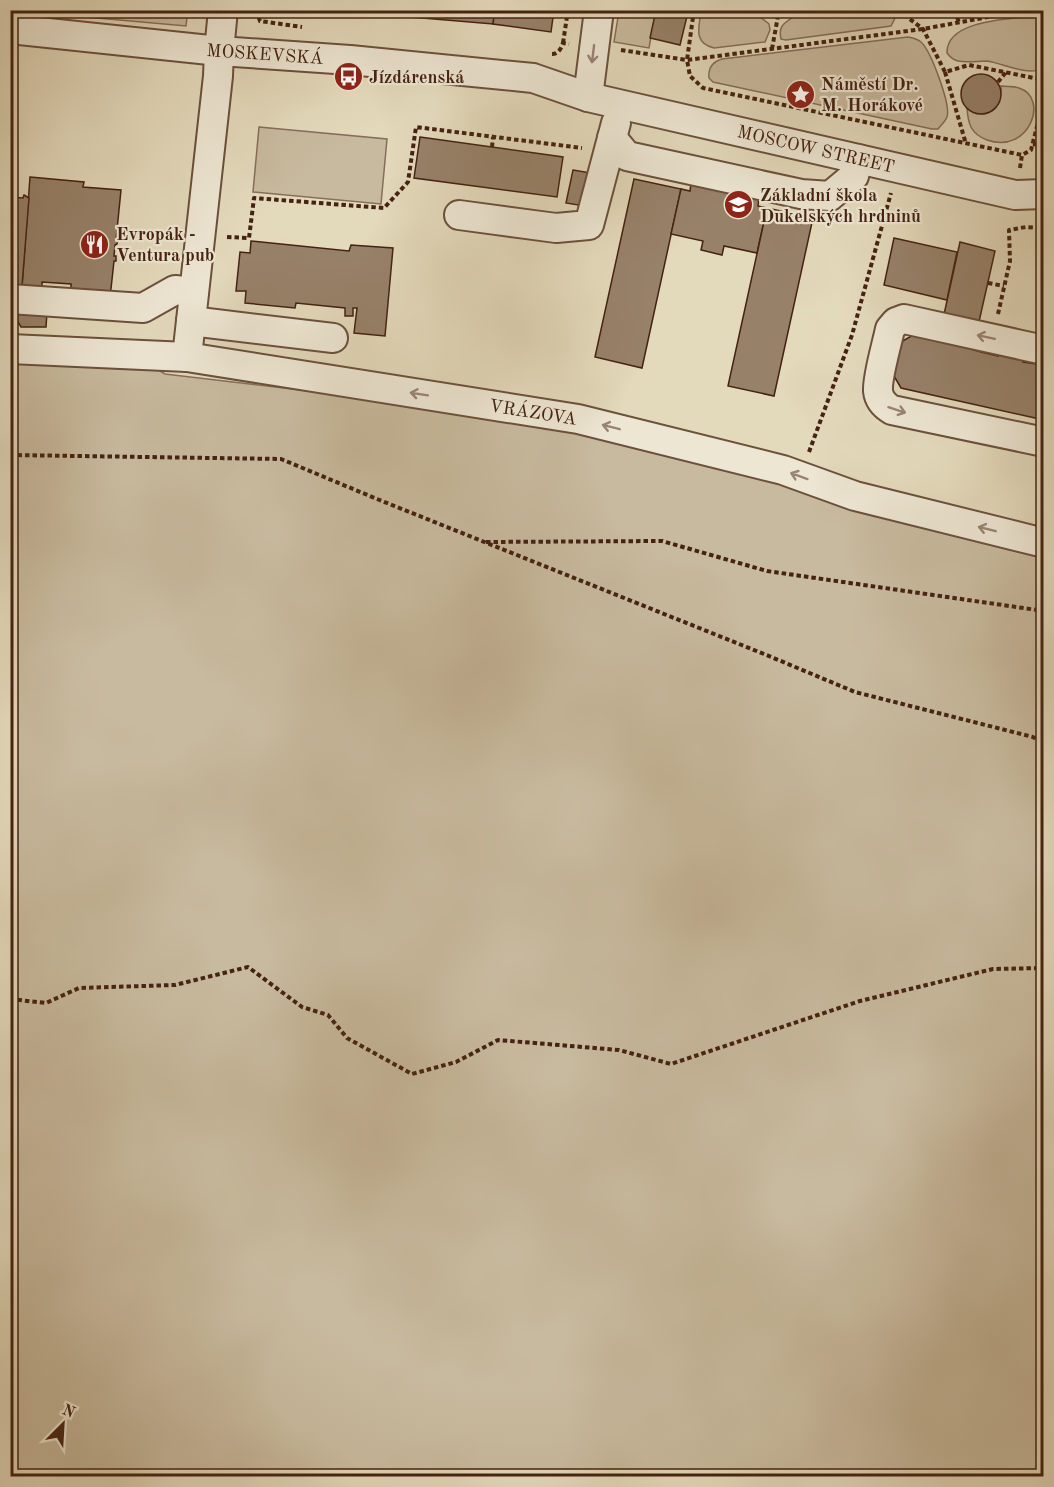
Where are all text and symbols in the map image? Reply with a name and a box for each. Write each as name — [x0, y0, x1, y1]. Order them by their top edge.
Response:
street label: MOSKEVSKÁ — [206, 38, 325, 68]
one-way arrow — [587, 43, 598, 63]
bus stop icon: Jízdárenská — [332, 61, 364, 93]
place label: Jízdárenská — [369, 69, 464, 87]
place label: Náměstí Dr. M. Horákové — [821, 76, 923, 115]
place icon: Náměstí Dr. M. Horákové — [784, 78, 816, 110]
street label: MOSCOW STREET — [735, 123, 896, 177]
place label: Základní škola Dukelských hrdninů — [760, 187, 921, 226]
school or university icon: Základní škola Dukelských hrdninů — [723, 189, 755, 221]
place label: Evropák - Ventura pub — [116, 226, 214, 265]
restaurant icon: Evropák - Ventura pub — [79, 228, 111, 260]
one-way arrow — [977, 331, 997, 342]
one-way arrow — [409, 388, 429, 399]
street label: VRÁZOVA — [488, 393, 579, 429]
one-way arrow — [887, 405, 906, 416]
one-way arrow — [601, 421, 620, 432]
one-way arrow — [790, 470, 809, 481]
one-way arrow — [977, 522, 996, 534]
north arrow — [33, 1394, 93, 1454]
text: N — [59, 1402, 78, 1422]

